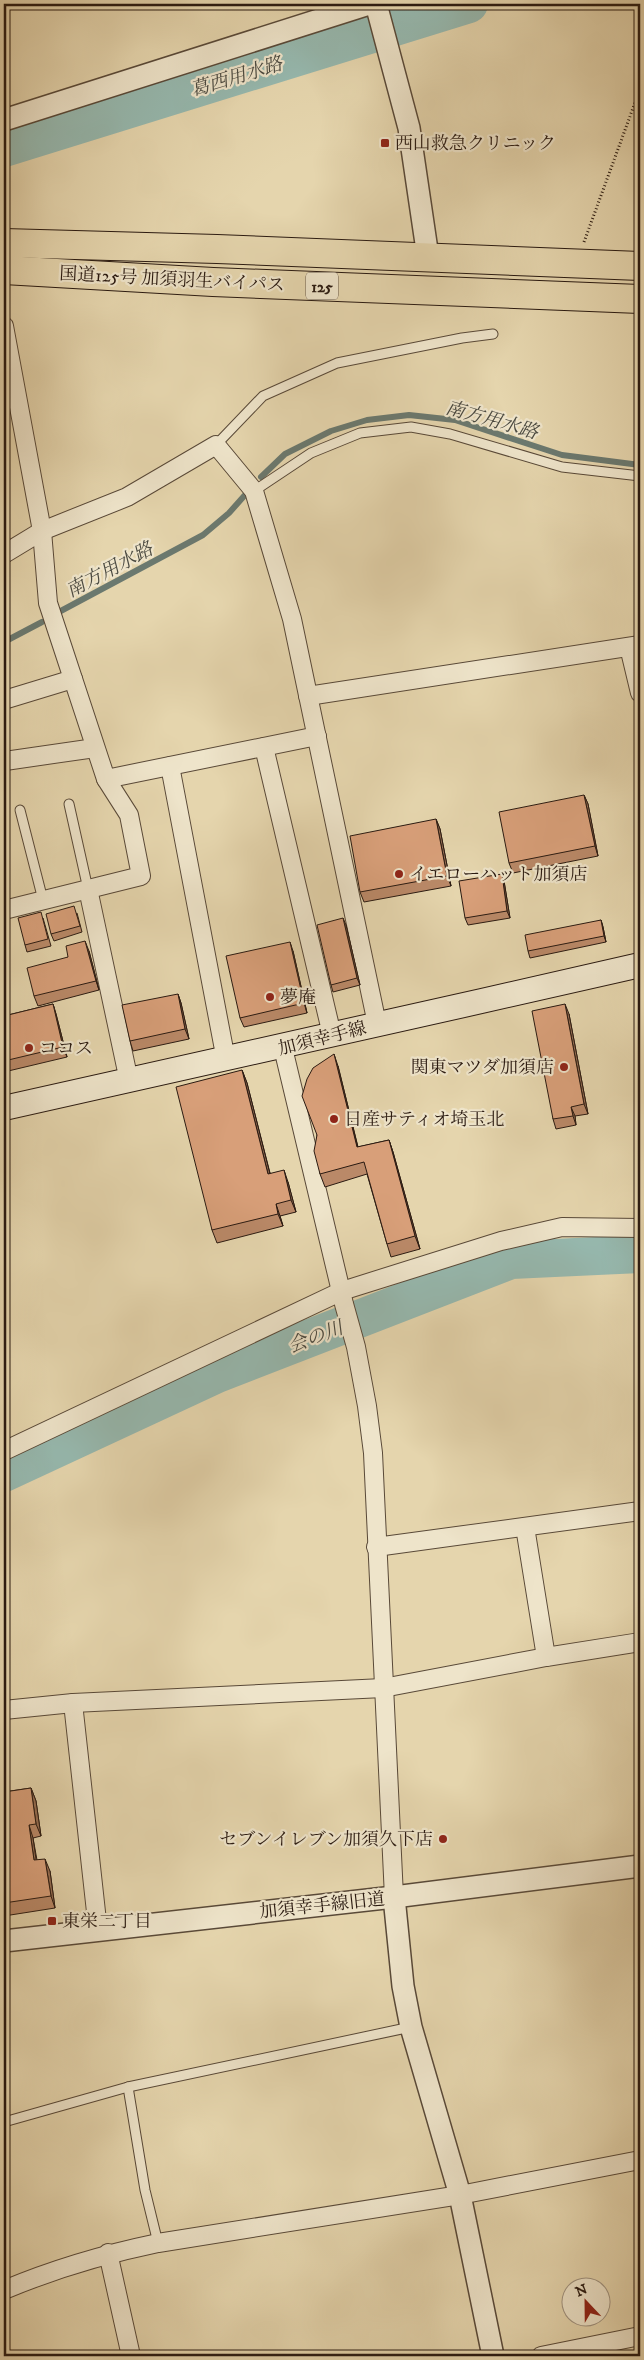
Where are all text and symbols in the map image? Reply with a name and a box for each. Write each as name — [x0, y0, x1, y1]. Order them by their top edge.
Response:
water label: 葛西用水路 — [188, 52, 287, 102]
place label: 西山救急クリニック — [395, 133, 556, 155]
marker: 西山救急クリニック — [379, 137, 391, 149]
street label: 国道125号 加須羽生バイパス — [59, 263, 285, 297]
road number: 125 — [306, 272, 338, 300]
water label: 南方用水路 — [443, 396, 542, 445]
water label: 南方用水路 — [62, 537, 159, 603]
place label: イエローハット加須店 — [409, 864, 587, 886]
marker: イエローハット加須店 — [393, 868, 405, 880]
place label: 夢庵 — [280, 987, 316, 1009]
marker: 夢庵 — [264, 991, 276, 1003]
street label: 加須幸手線 — [276, 1017, 369, 1061]
place label: ココス — [39, 1038, 93, 1060]
marker: ココス — [23, 1042, 35, 1054]
place label: 関東マツダ加須店 — [411, 1057, 554, 1079]
marker: 関東マツダ加須店 — [558, 1061, 570, 1073]
place label: 日産サティオ埼玉北 — [344, 1109, 505, 1131]
marker: 日産サティオ埼玉北 — [328, 1113, 340, 1125]
water label: 会の川 — [285, 1316, 348, 1358]
place label: セブンイレブン加須久下店 — [219, 1829, 433, 1851]
marker: セブンイレブン加須久下店 — [437, 1833, 449, 1845]
street label: 加須幸手線旧道 — [258, 1888, 386, 1924]
place label: 東栄二丁目 — [62, 1911, 152, 1933]
marker: 東栄二丁目 — [46, 1915, 58, 1927]
north arrow — [562, 2278, 612, 2328]
text: N — [573, 2280, 591, 2301]

